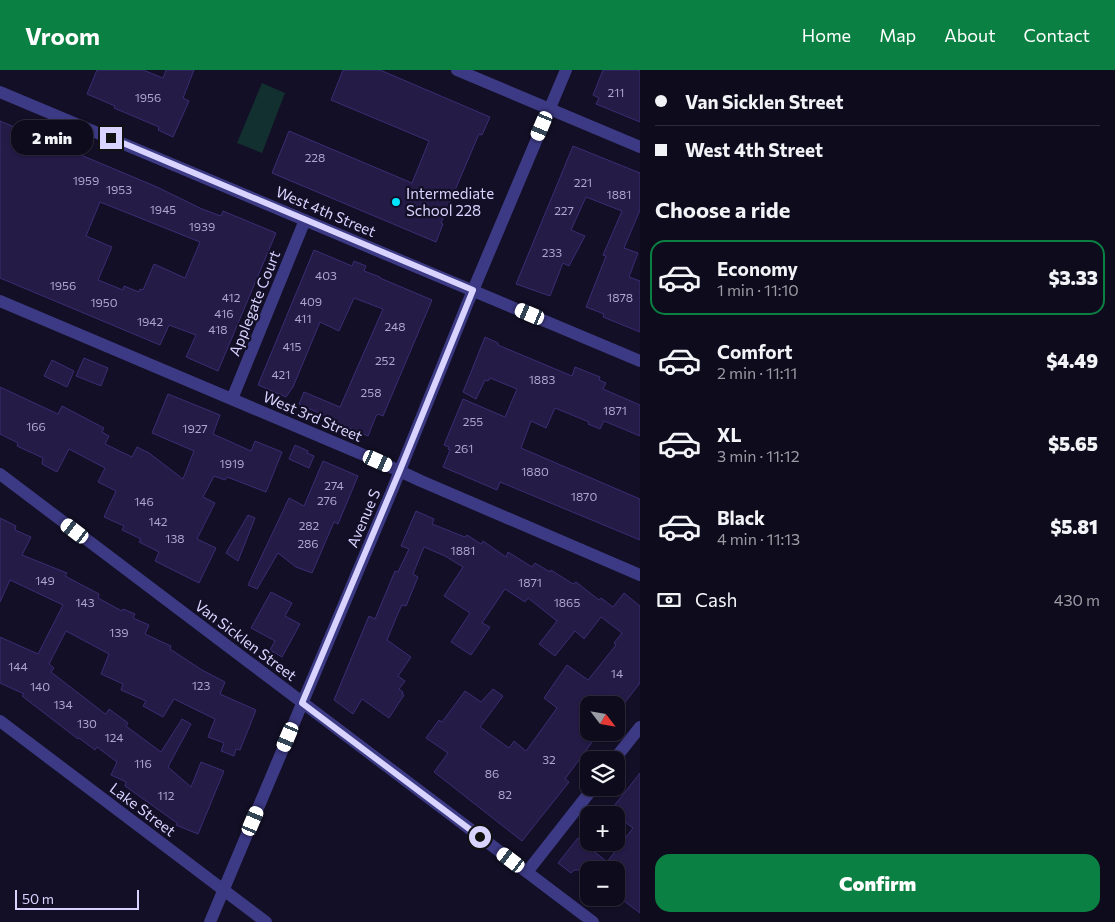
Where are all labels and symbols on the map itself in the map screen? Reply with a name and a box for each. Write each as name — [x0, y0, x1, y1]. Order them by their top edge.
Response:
house number: 211 — [608, 85, 624, 99]
house number: 1956 — [135, 90, 161, 104]
car — [529, 109, 554, 143]
callout: 2 min — [11, 120, 94, 156]
route end — [100, 127, 122, 149]
house number: 228 — [305, 150, 325, 164]
house number: 1959 — [73, 173, 99, 187]
house number: 221 — [574, 175, 592, 189]
house number: 1953 — [106, 182, 132, 196]
street label: West 4th Street — [273, 182, 379, 240]
place label: Intermediate School 228 — [406, 184, 494, 219]
house number: 1881 — [607, 187, 631, 201]
marker: Intermediate School 228 — [390, 196, 402, 208]
house number: 1945 — [150, 202, 176, 216]
house number: 227 — [554, 203, 574, 217]
house number: 1939 — [189, 219, 215, 233]
house number: 233 — [542, 245, 562, 259]
street label: Applegate Court — [225, 248, 283, 358]
house number: 403 — [315, 268, 337, 282]
house number: 1956 — [50, 278, 76, 292]
house number: 412 — [222, 290, 241, 304]
house number: 1878 — [607, 290, 633, 304]
house number: 409 — [300, 294, 322, 308]
house number: 1950 — [90, 295, 118, 309]
car — [513, 301, 546, 327]
house number: 416 — [214, 306, 234, 320]
house number: 411 — [294, 311, 312, 325]
house number: 1942 — [137, 314, 163, 328]
house number: 248 — [385, 319, 405, 333]
house number: 418 — [208, 322, 228, 336]
house number: 415 — [283, 339, 302, 353]
house number: 252 — [375, 353, 395, 367]
house number: 421 — [272, 367, 290, 381]
house number: 1883 — [529, 372, 555, 386]
house number: 258 — [361, 385, 381, 399]
street label: West 3rd Street — [261, 387, 365, 445]
house number: 1871 — [603, 403, 627, 417]
house number: 255 — [463, 414, 483, 428]
house number: 166 — [26, 419, 46, 433]
house number: 1927 — [182, 421, 208, 435]
house number: 261 — [454, 441, 474, 455]
car — [361, 448, 394, 474]
house number: 1919 — [220, 456, 244, 470]
house number: 1880 — [521, 464, 549, 478]
house number: 274 — [324, 478, 344, 492]
street label: Avenue S — [343, 486, 383, 550]
house number: 1870 — [571, 489, 597, 503]
house number: 276 — [317, 493, 337, 507]
house number: 146 — [134, 494, 154, 508]
house number: 142 — [149, 514, 168, 528]
car — [58, 516, 91, 546]
house number: 282 — [299, 518, 320, 532]
house number: 138 — [165, 531, 185, 545]
house number: 286 — [297, 536, 319, 550]
house number: 1881 — [451, 543, 475, 557]
house number: 149 — [35, 573, 55, 587]
house number: 1871 — [518, 575, 542, 589]
house number: 143 — [75, 595, 95, 609]
house number: 1865 — [554, 595, 580, 609]
street label: Van Sicklen Street — [192, 596, 300, 684]
house number: 139 — [109, 625, 129, 639]
house number: 144 — [8, 659, 28, 673]
house number: 14 — [611, 666, 623, 680]
house number: 123 — [192, 678, 210, 692]
house number: 140 — [30, 679, 50, 693]
north arrow — [580, 696, 625, 741]
house number: 134 — [53, 697, 73, 711]
house number: 130 — [77, 716, 97, 730]
car — [275, 720, 300, 754]
house number: 124 — [105, 730, 123, 744]
house number: 32 — [542, 752, 556, 766]
house number: 116 — [134, 756, 152, 770]
house number: 86 — [485, 766, 499, 780]
street label: Lake Street — [107, 779, 179, 839]
house number: 82 — [498, 787, 512, 801]
house number: 112 — [158, 788, 175, 802]
car — [240, 804, 265, 838]
route start — [469, 826, 491, 848]
car — [494, 845, 527, 875]
scale bar — [15, 887, 139, 910]

